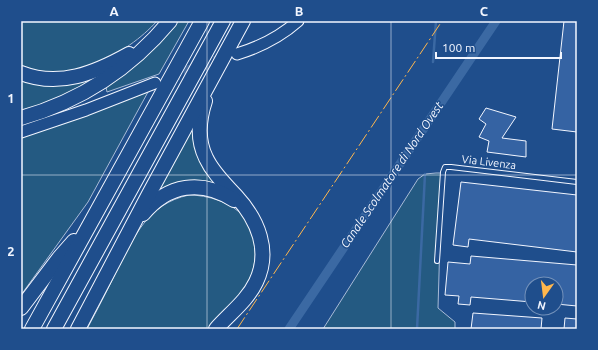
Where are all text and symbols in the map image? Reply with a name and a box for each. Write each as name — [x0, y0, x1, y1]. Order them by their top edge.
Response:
text: A — [109, 4, 119, 18]
text: B — [295, 4, 304, 18]
text: C — [480, 4, 489, 18]
scale bar — [436, 34, 561, 60]
text: 100 m — [442, 41, 475, 54]
text: 1 — [7, 91, 15, 105]
water label: Canale Scolmatore di Nord Ovest — [338, 99, 446, 250]
street label: Via Livenza — [461, 153, 517, 171]
text: 2 — [7, 244, 15, 258]
north arrow — [524, 276, 564, 316]
text: N — [536, 299, 547, 313]

